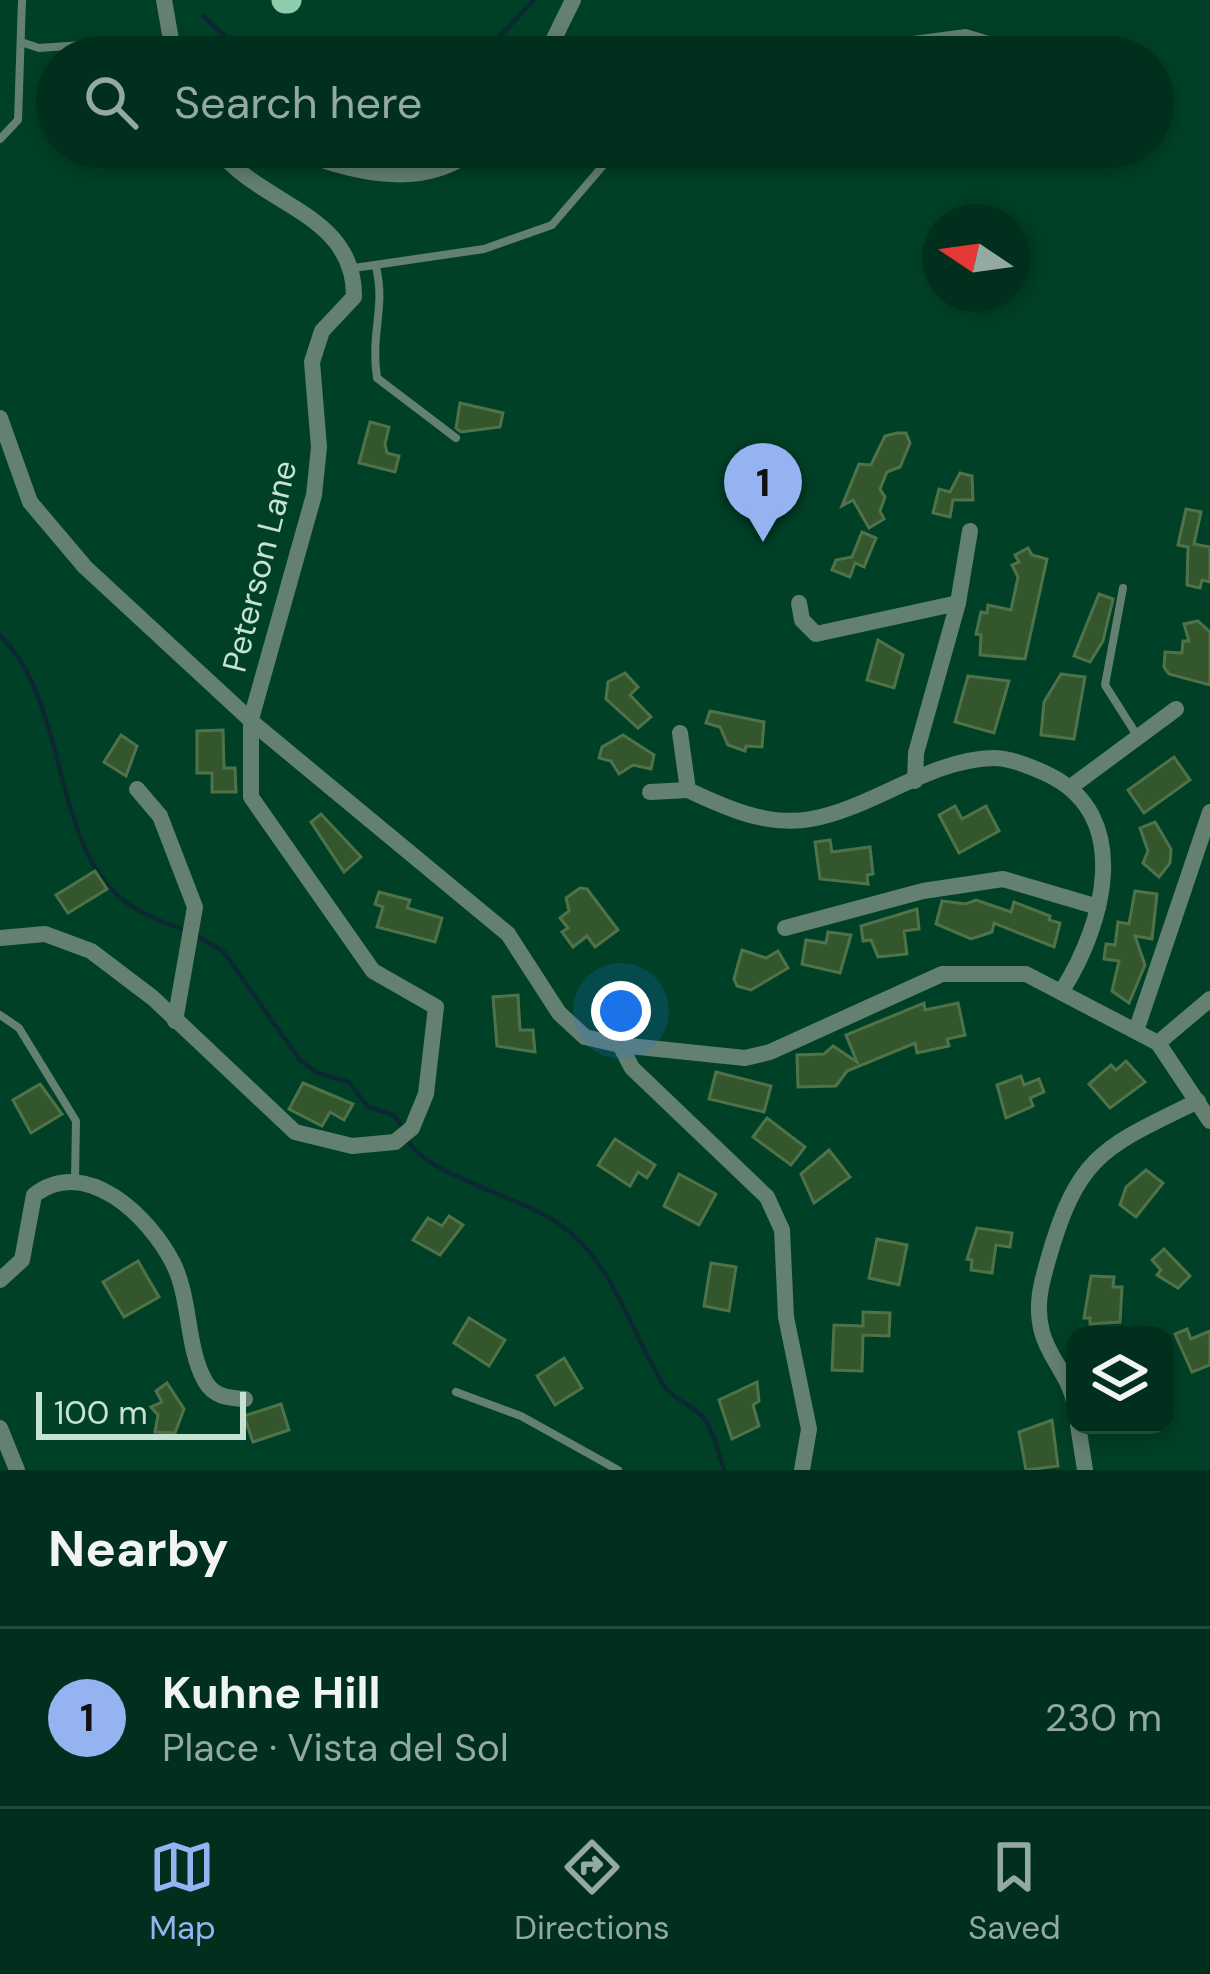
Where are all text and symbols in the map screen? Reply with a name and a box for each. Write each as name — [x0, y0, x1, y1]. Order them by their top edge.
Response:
search box — [36, 36, 1174, 168]
icon: search — [78, 69, 144, 135]
text: Search here — [174, 73, 422, 132]
north arrow — [922, 204, 1030, 312]
pin: 1 — [724, 443, 802, 542]
street label: Peterson Lane — [212, 456, 307, 676]
your location — [591, 981, 651, 1041]
map controls — [1066, 1326, 1174, 1434]
button: layers — [1066, 1326, 1174, 1434]
scale bar — [36, 1386, 246, 1439]
text: 100 m — [54, 1391, 148, 1434]
text: Nearby — [48, 1515, 229, 1582]
text: Kuhne Hill — [162, 1663, 381, 1722]
text: 1 — [80, 1692, 94, 1743]
text: 230 m — [1045, 1692, 1162, 1743]
text: Place · Vista del Sol — [162, 1722, 509, 1773]
tab: Map — [149, 1834, 216, 1949]
tab: Directions — [514, 1834, 670, 1949]
tab: Saved — [968, 1834, 1061, 1949]

